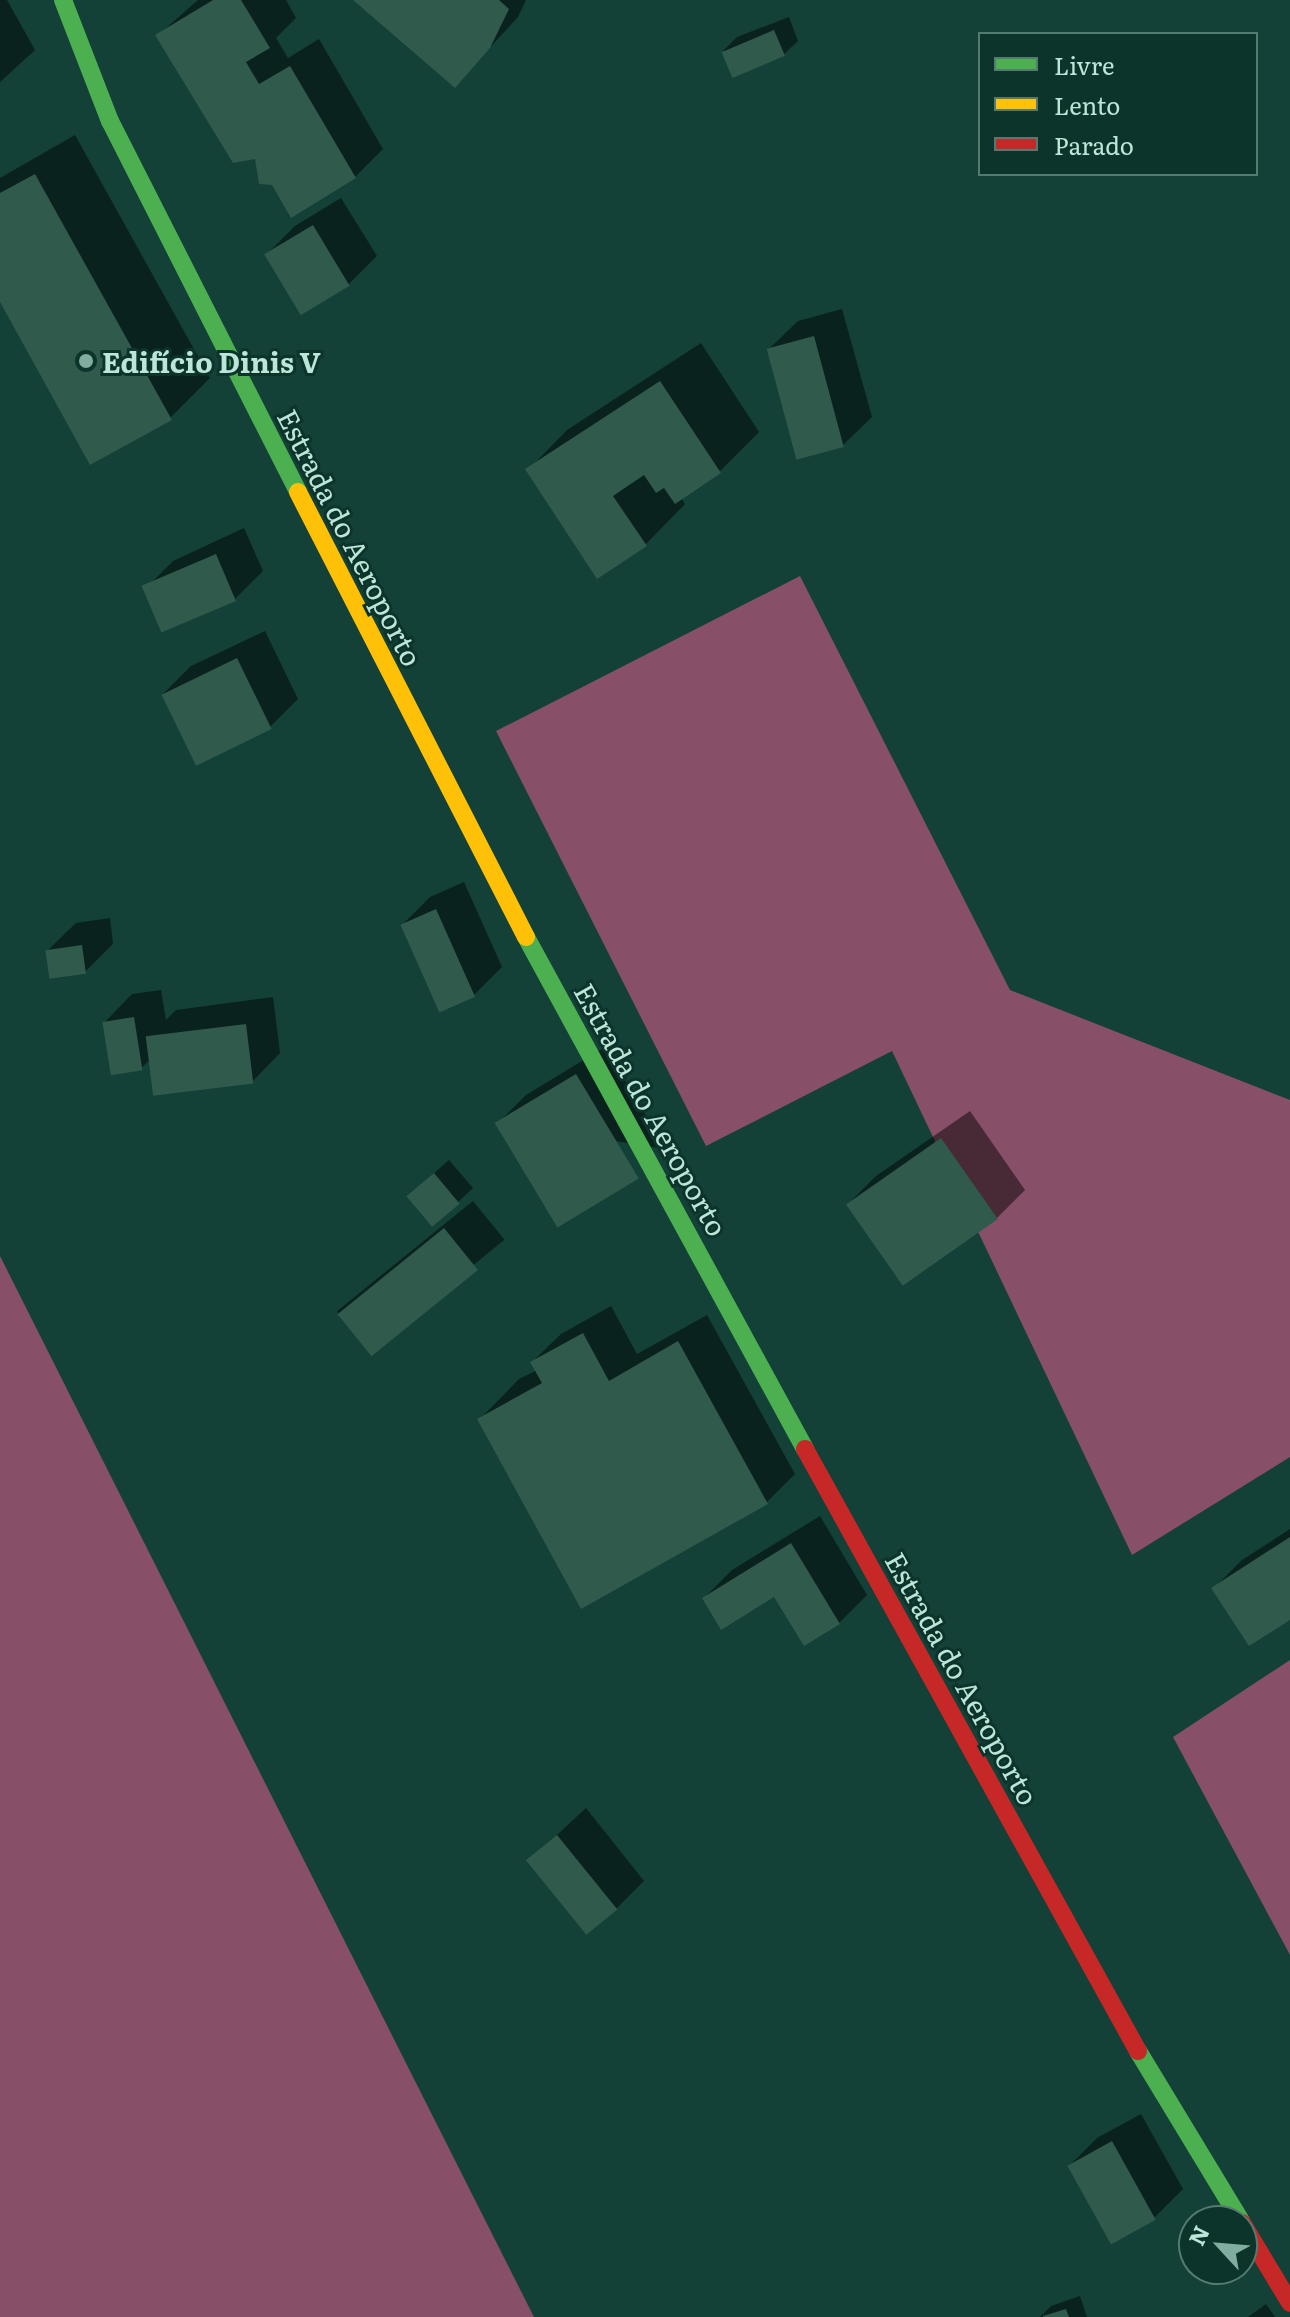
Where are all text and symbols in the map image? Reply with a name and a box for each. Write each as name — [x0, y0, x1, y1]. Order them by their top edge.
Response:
legend — [978, 32, 1258, 176]
text: Livre — [1054, 47, 1114, 82]
text: Lento — [1054, 87, 1120, 122]
text: Parado — [1054, 127, 1134, 162]
place label: Edifício Dinis V — [102, 344, 321, 378]
marker: Edifício Dinis V — [77, 352, 95, 370]
street label: Estrada do Aeroporto — [272, 403, 430, 671]
street label: Estrada do Aeroporto — [569, 977, 735, 1241]
street label: Estrada do Aeroporto — [880, 1546, 1046, 1810]
north arrow — [1178, 2205, 1258, 2285]
text: N — [1179, 2220, 1217, 2251]

